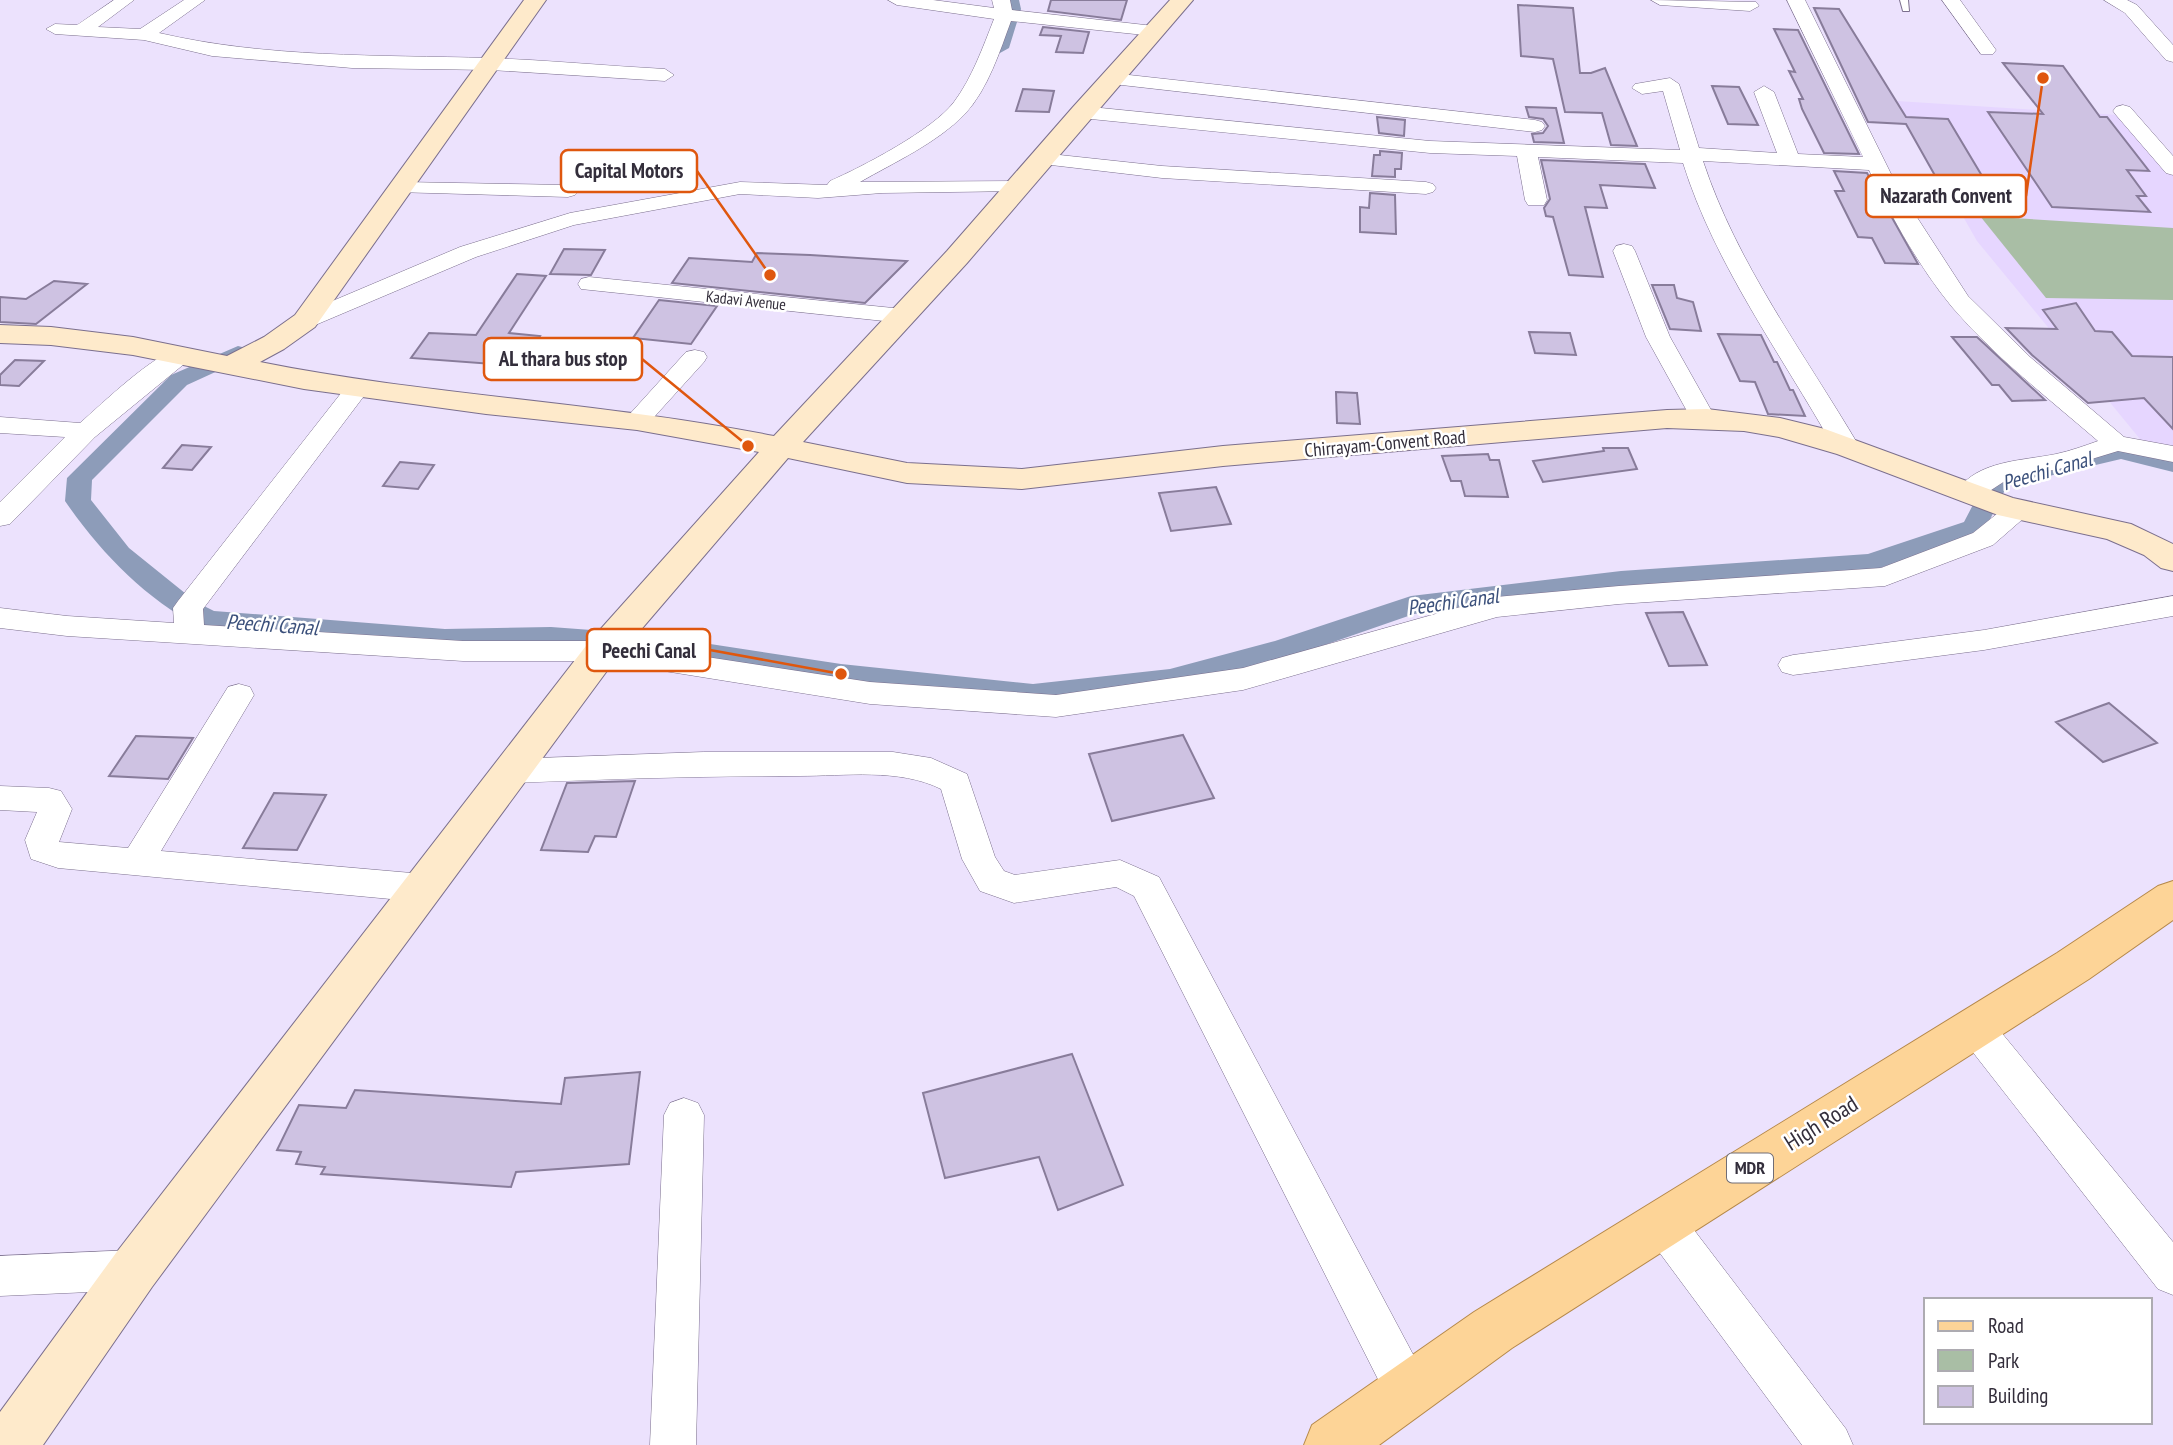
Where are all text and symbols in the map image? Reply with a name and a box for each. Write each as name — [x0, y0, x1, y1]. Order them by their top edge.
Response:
callout: Capital Motors — [561, 150, 697, 192]
text: Capital Motors — [575, 157, 683, 184]
callout: Nazarath Convent — [1866, 175, 2026, 217]
text: Nazarath Convent — [1880, 182, 2012, 209]
street label: Kadavi Avenue — [705, 286, 787, 314]
callout: AL thara bus stop — [484, 338, 642, 380]
text: AL thara bus stop — [498, 345, 627, 372]
street label: Chirrayam-Convent Road — [1303, 424, 1467, 462]
water label: Peechi Canal — [1999, 444, 2097, 496]
water label: Peechi Canal — [1406, 581, 1502, 621]
water label: Peechi Canal — [225, 608, 321, 641]
callout: Peechi Canal — [587, 629, 710, 671]
text: Peechi Canal — [602, 637, 697, 664]
street label: High Road — [1778, 1089, 1863, 1156]
road number: MDR — [1727, 1154, 1773, 1182]
legend — [1924, 1298, 2152, 1424]
text: Road — [1988, 1312, 2024, 1339]
text: Park — [1988, 1347, 2019, 1374]
text: Building — [1988, 1382, 2048, 1409]

